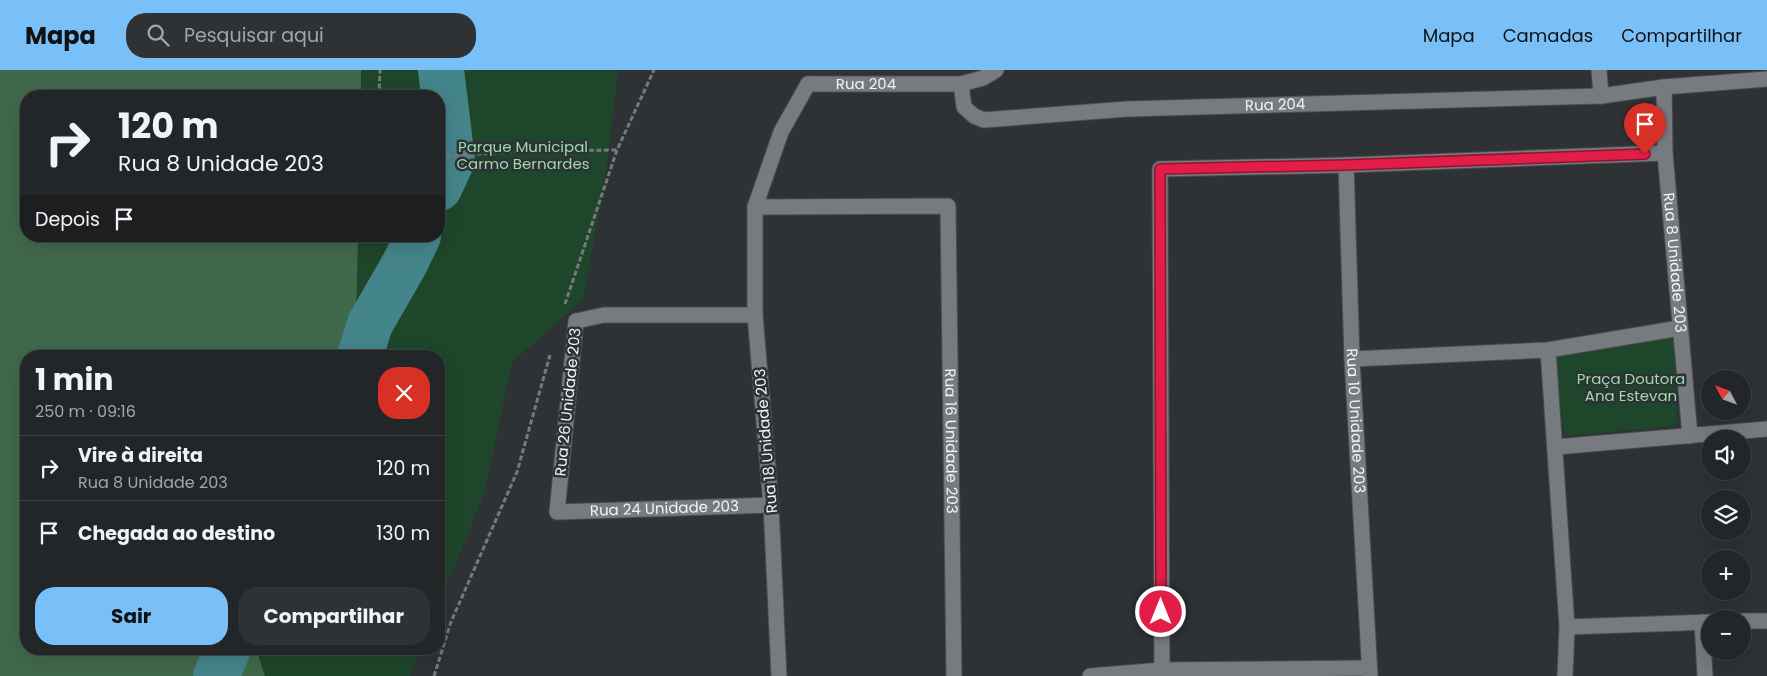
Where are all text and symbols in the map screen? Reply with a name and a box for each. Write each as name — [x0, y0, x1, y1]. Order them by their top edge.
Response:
search box — [126, 13, 476, 58]
text: Mapa — [25, 19, 96, 52]
icon: search — [144, 21, 172, 49]
text: Pesquisar aqui — [184, 22, 324, 49]
text: Mapa — [1423, 23, 1475, 48]
text: Camadas — [1503, 23, 1593, 48]
text: Compartilhar — [1621, 23, 1742, 48]
street label: Rua 204 — [836, 73, 896, 94]
street label: Rua 204 — [1245, 93, 1306, 116]
text: 120 m — [118, 101, 218, 150]
pin — [1624, 103, 1666, 154]
icon: right — [35, 110, 100, 175]
icon: arrive — [1631, 110, 1659, 138]
park label: Parque Municipal Carmo Bernardes — [456, 136, 590, 174]
text: Rua 8 Unidade 203 — [118, 148, 324, 179]
street label: Rua 8 Unidade 203 — [1659, 192, 1692, 333]
icon: arrive — [110, 205, 138, 233]
text: Depois — [35, 206, 100, 233]
street label: Rua 26 Unidade 203 — [549, 327, 586, 477]
street label: Rua 10 Unidade 203 — [1342, 348, 1371, 494]
text: 1 min — [35, 358, 113, 401]
button: close — [378, 367, 430, 419]
street label: Rua 18 Unidade 203 — [749, 368, 782, 514]
street label: Rua 16 Unidade 203 — [940, 368, 963, 514]
park label: Praça Doutora Ana Estevan — [1577, 368, 1685, 406]
north arrow — [1701, 370, 1751, 420]
map controls — [1701, 370, 1751, 660]
text: 250 m · 09:16 — [35, 400, 136, 423]
button: sound — [1701, 430, 1751, 480]
text: Vire à direita — [78, 442, 203, 469]
icon: right — [35, 454, 63, 482]
text: 120 m — [376, 455, 430, 482]
text: Rua 8 Unidade 203 — [78, 471, 228, 494]
button: layers — [1701, 490, 1751, 540]
street label: Rua 24 Unidade 203 — [589, 495, 739, 521]
icon: arrive — [35, 519, 63, 547]
text: Chegada ao destino — [78, 520, 275, 547]
text: 130 m — [376, 520, 430, 547]
button: + — [1701, 550, 1751, 600]
position arrow — [1134, 585, 1186, 637]
button: Sair — [35, 587, 228, 645]
button: Compartilhar — [238, 587, 430, 645]
button: − — [1701, 610, 1751, 660]

